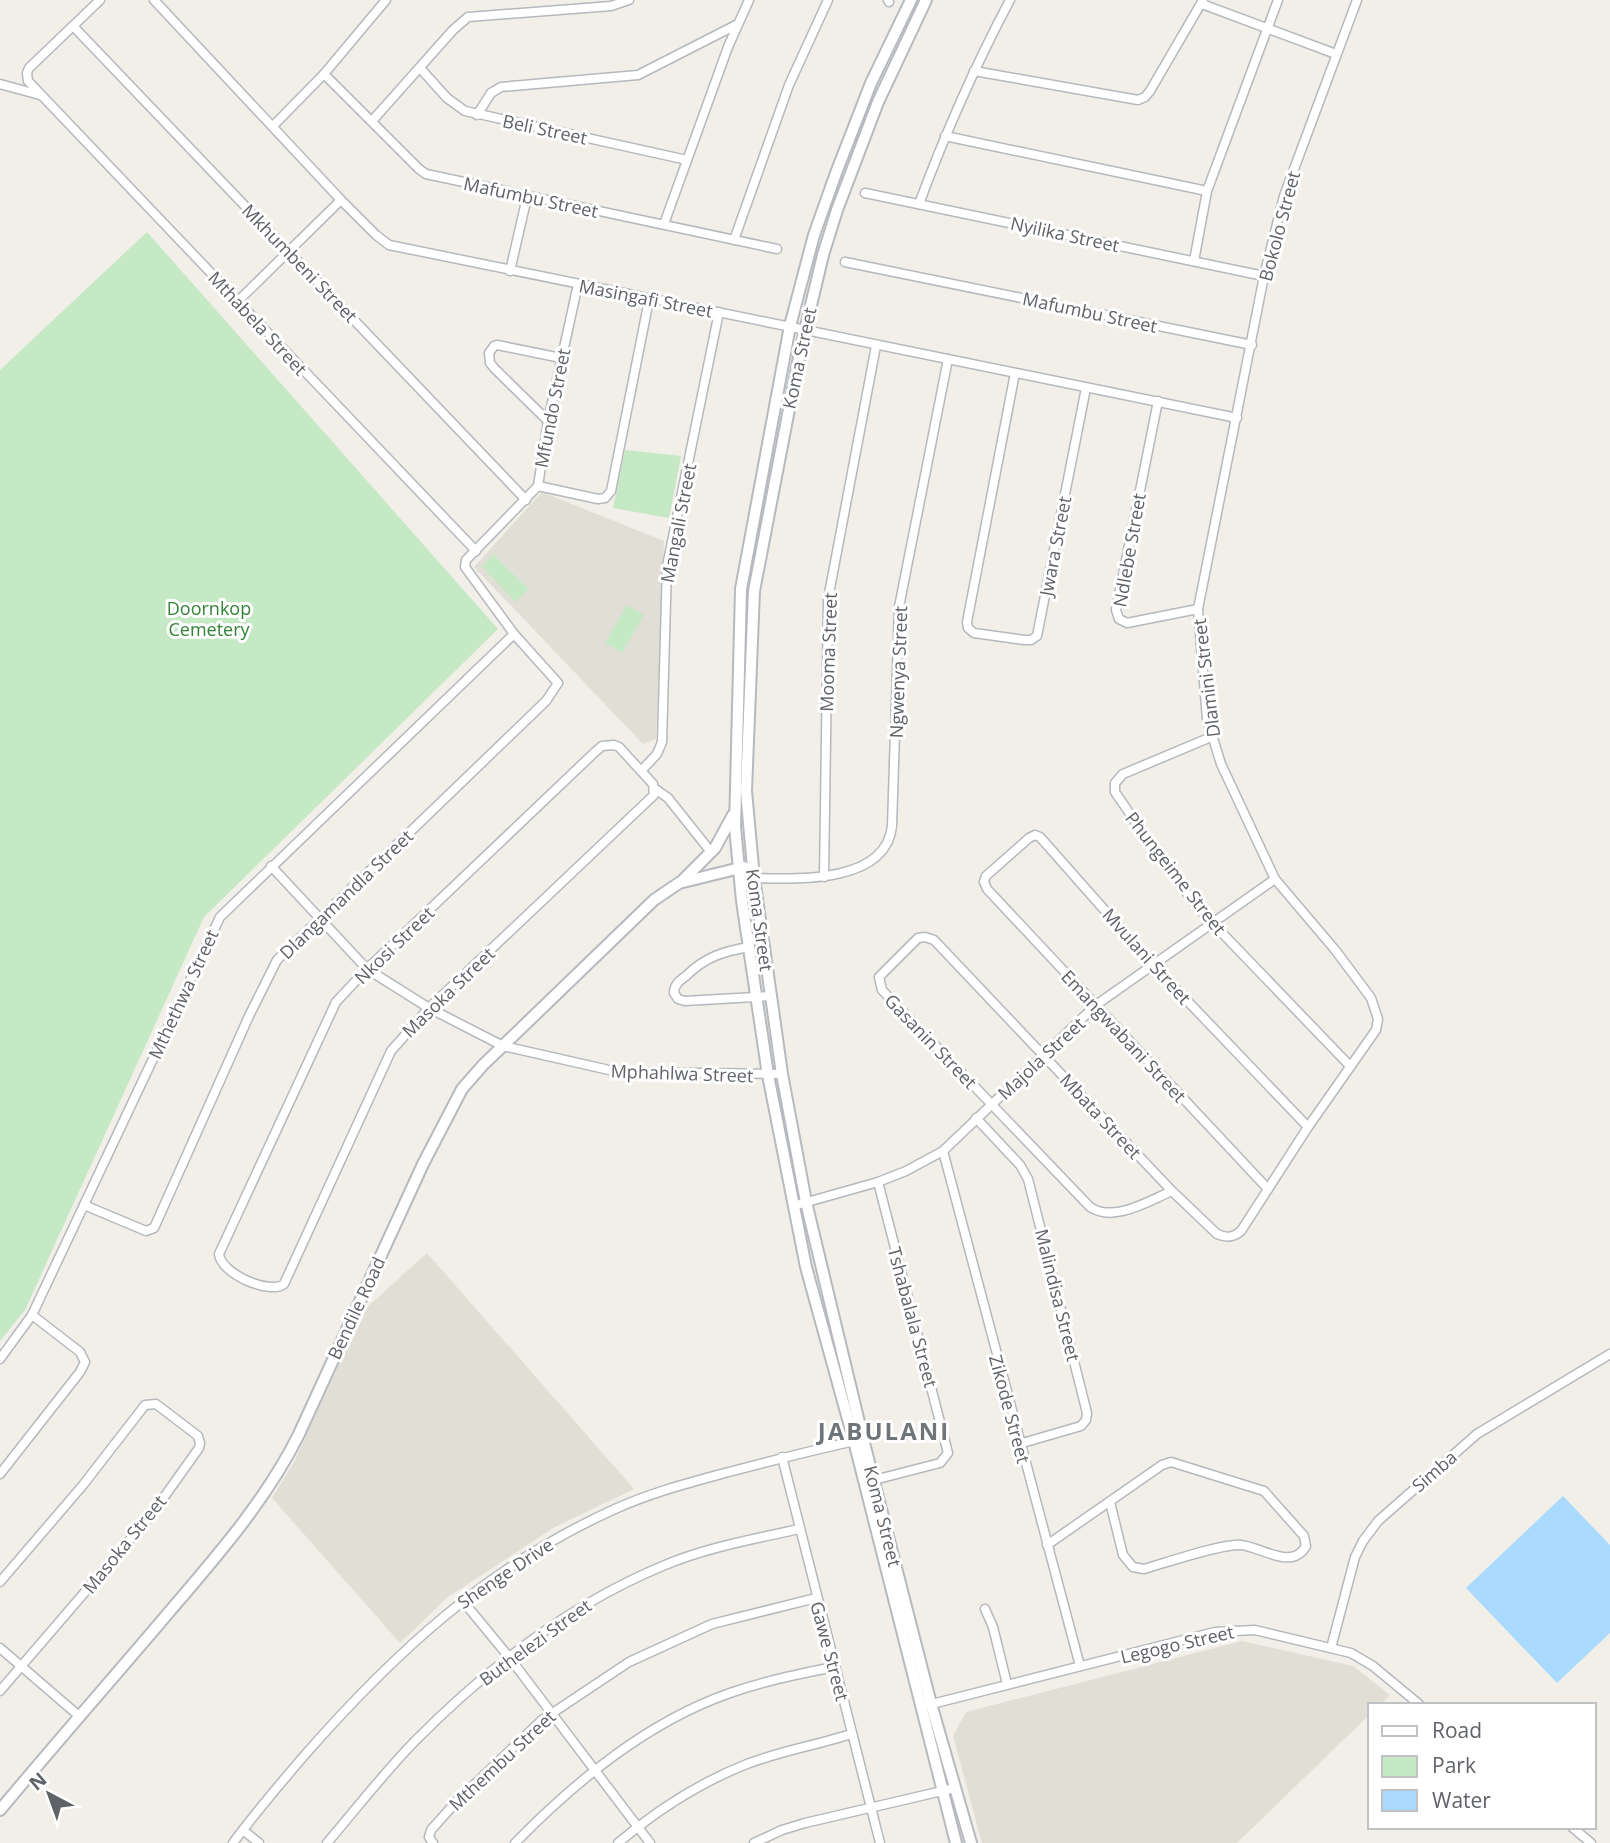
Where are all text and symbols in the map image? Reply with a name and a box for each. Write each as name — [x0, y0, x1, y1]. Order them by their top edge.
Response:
street label: Beli Street — [501, 108, 589, 150]
street label: Bokolo Street — [1253, 168, 1305, 284]
street label: Mafumbu Street — [462, 171, 600, 223]
street label: Mkhumbeni Street — [237, 199, 363, 327]
street label: Nyilika Street — [1008, 211, 1122, 257]
street label: Mthabela Street — [203, 266, 313, 380]
street label: Masingafi Street — [577, 273, 715, 323]
street label: Mafumbu Street — [1021, 286, 1159, 338]
street label: Koma Street — [777, 305, 821, 411]
street label: Mfundo Street — [529, 346, 575, 470]
street label: Mangali Street — [655, 461, 701, 585]
street label: Ndlebe Street — [1107, 491, 1151, 609]
street label: Jwara Street — [1033, 494, 1076, 600]
street label: Mooma Street — [814, 592, 842, 712]
park label: Doornkop Cemetery — [167, 596, 251, 641]
street label: Ngwenya Street — [884, 605, 912, 739]
street label: Dlamini Street — [1187, 617, 1225, 739]
street label: Phungeime Street — [1120, 806, 1232, 940]
street label: Dlangamandla Street — [274, 824, 418, 964]
street label: Koma Street — [741, 867, 779, 973]
street label: Nkosi Street — [349, 901, 439, 989]
street label: Mvulani Street — [1097, 903, 1197, 1009]
street label: Mthethwa Street — [143, 925, 223, 1063]
street label: Masoka Street — [396, 942, 500, 1042]
street label: Emangwabani Street — [1056, 965, 1192, 1107]
street label: Gasanin Street — [880, 988, 982, 1094]
street label: Majola Street — [992, 1011, 1090, 1105]
street label: Mphahlwa Street — [610, 1059, 754, 1087]
street label: Mbata Street — [1055, 1068, 1147, 1164]
street label: Malindisa Street — [1030, 1226, 1086, 1364]
street label: Tshabalala Street — [883, 1244, 943, 1390]
street label: Bendile Road — [322, 1253, 390, 1363]
street label: Zikode Street — [984, 1352, 1036, 1466]
district label: JABULANI — [816, 1414, 950, 1447]
street label: Simba — [1406, 1445, 1462, 1497]
street label: Koma Street — [859, 1463, 907, 1569]
street label: Masoka Street — [77, 1490, 171, 1598]
street label: Shenge Drive — [452, 1532, 558, 1614]
street label: Buthelezi Street — [474, 1593, 596, 1691]
street label: Gawe Street — [805, 1599, 855, 1703]
street label: Legogo Street — [1118, 1619, 1236, 1669]
legend — [1368, 1703, 1596, 1829]
street label: Mthembu Street — [444, 1704, 560, 1816]
text: Road — [1432, 1716, 1482, 1744]
text: Park — [1432, 1751, 1476, 1779]
north arrow — [14, 1759, 84, 1829]
text: N — [23, 1766, 52, 1796]
text: Water — [1432, 1786, 1491, 1814]

